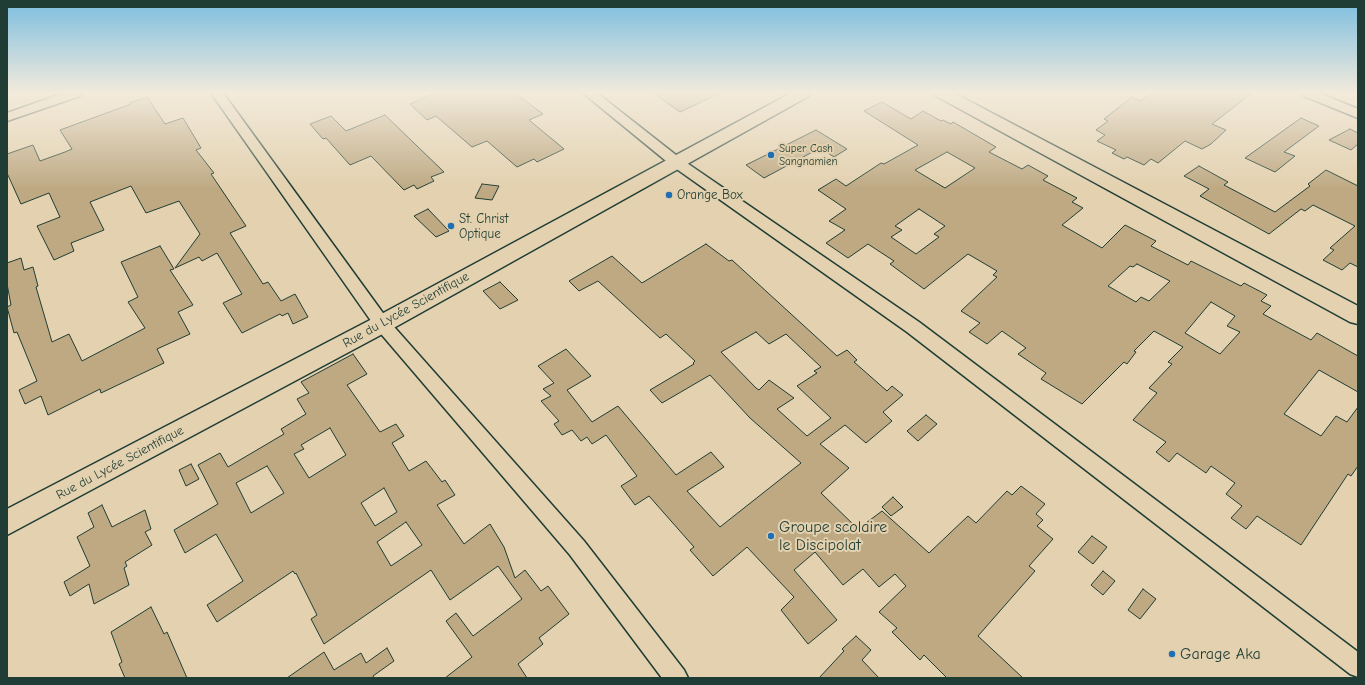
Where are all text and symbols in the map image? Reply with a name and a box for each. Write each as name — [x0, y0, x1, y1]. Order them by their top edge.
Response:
place label: Super Cash Sangnamien — [779, 142, 838, 168]
marker: Super Cash Sangnamien — [766, 150, 776, 160]
place label: Orange Box — [677, 187, 743, 203]
marker: Orange Box — [664, 190, 674, 200]
place label: St. Christ Optique — [459, 211, 508, 242]
marker: St. Christ Optique — [446, 221, 456, 231]
street label: Rue du Lycée Scientifique — [340, 269, 472, 351]
street label: Rue du Lycée Scientifique — [54, 423, 186, 503]
place label: Groupe scolaire le Discipolat — [779, 517, 887, 555]
marker: Groupe scolaire le Discipolat — [766, 531, 776, 541]
place label: Garage Aka — [1180, 644, 1261, 664]
marker: Garage Aka — [1167, 649, 1177, 659]

